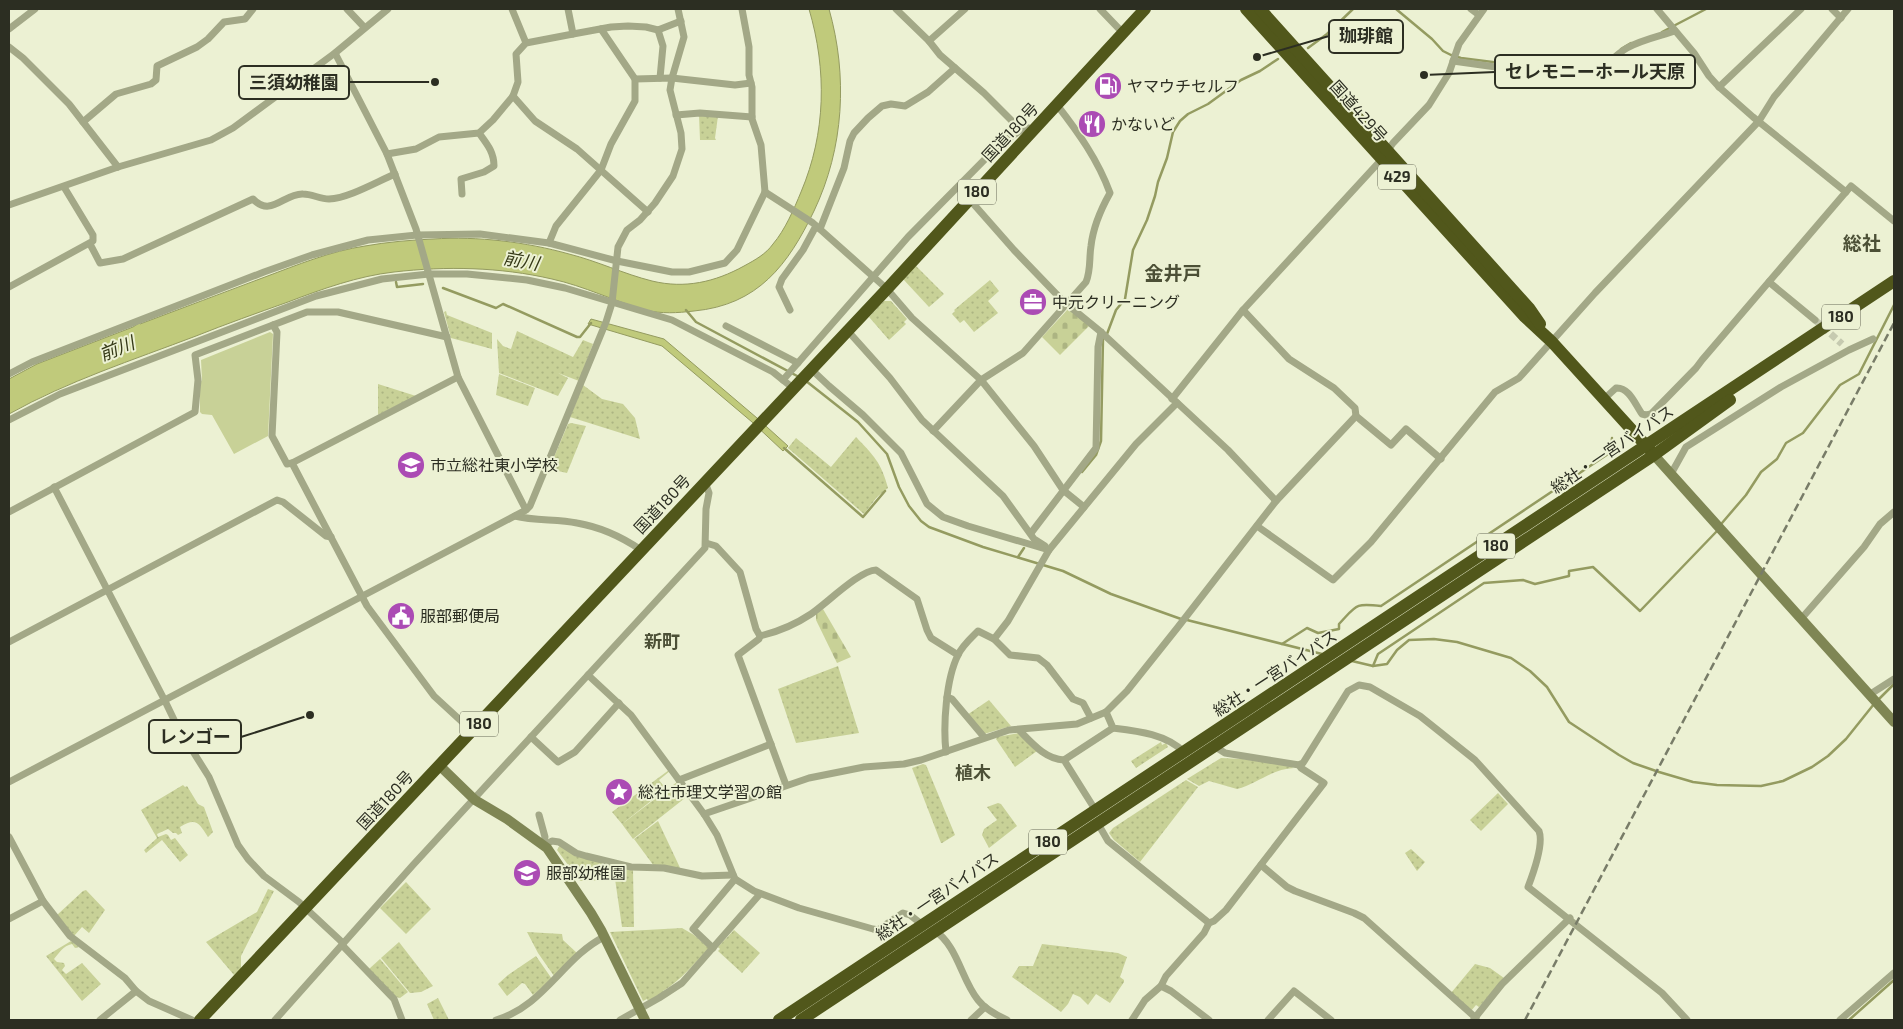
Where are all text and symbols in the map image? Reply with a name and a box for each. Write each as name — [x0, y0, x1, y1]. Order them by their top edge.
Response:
callout: 珈琲館 — [1329, 20, 1403, 53]
text: 珈琲館 — [1339, 24, 1393, 46]
callout: セレモニーホール天原 — [1495, 55, 1695, 88]
text: セレモニーホール天原 — [1505, 60, 1685, 82]
callout: 三須幼稚園 — [239, 66, 349, 99]
text: 三須幼稚園 — [249, 71, 339, 93]
fuel station icon: ヤマウチセルフ — [1093, 71, 1123, 101]
place label: ヤマウチセルフ — [1127, 76, 1239, 95]
street label: 国道429号 — [1327, 76, 1392, 145]
street label: 国道180号 — [978, 98, 1042, 165]
restaurant icon: かないど — [1077, 109, 1107, 139]
place label: かないど — [1111, 114, 1175, 133]
road number: 429 — [1378, 164, 1416, 190]
road number: 180 — [958, 180, 996, 204]
district label: 総社 — [1843, 231, 1881, 254]
water label: 前川 — [502, 246, 543, 274]
district label: 金井戸 — [1144, 261, 1202, 284]
office icon: 中元クリーニング — [1018, 287, 1048, 317]
place label: 中元クリーニング — [1052, 292, 1180, 311]
road number: 180 — [1822, 304, 1860, 330]
water label: 前川 — [96, 330, 139, 365]
street label: 総社・一宮バイパス — [1547, 401, 1677, 497]
school or university icon: 市立総社東小学校 — [396, 450, 426, 480]
place label: 市立総社東小学校 — [430, 455, 558, 474]
street label: 国道180号 — [630, 470, 694, 537]
road number: 180 — [1477, 534, 1515, 558]
public building icon: 服部郵便局 — [386, 601, 416, 631]
place label: 服部郵便局 — [420, 606, 500, 625]
street label: 総社・一宮バイパス — [1209, 625, 1340, 720]
district label: 新町 — [644, 630, 680, 652]
road number: 180 — [460, 712, 498, 736]
callout: レンゴー — [149, 720, 241, 753]
text: レンゴー — [159, 725, 231, 747]
district label: 植木 — [955, 761, 991, 783]
street label: 国道180号 — [353, 766, 417, 833]
place icon: 総社市理文学習の館 — [604, 777, 634, 807]
place label: 総社市理文学習の館 — [638, 782, 782, 801]
road number: 180 — [1029, 830, 1067, 854]
street label: 総社・一宮バイパス — [872, 848, 1002, 944]
school or university icon: 服部幼稚園 — [512, 858, 542, 888]
place label: 服部幼稚園 — [546, 863, 626, 882]

